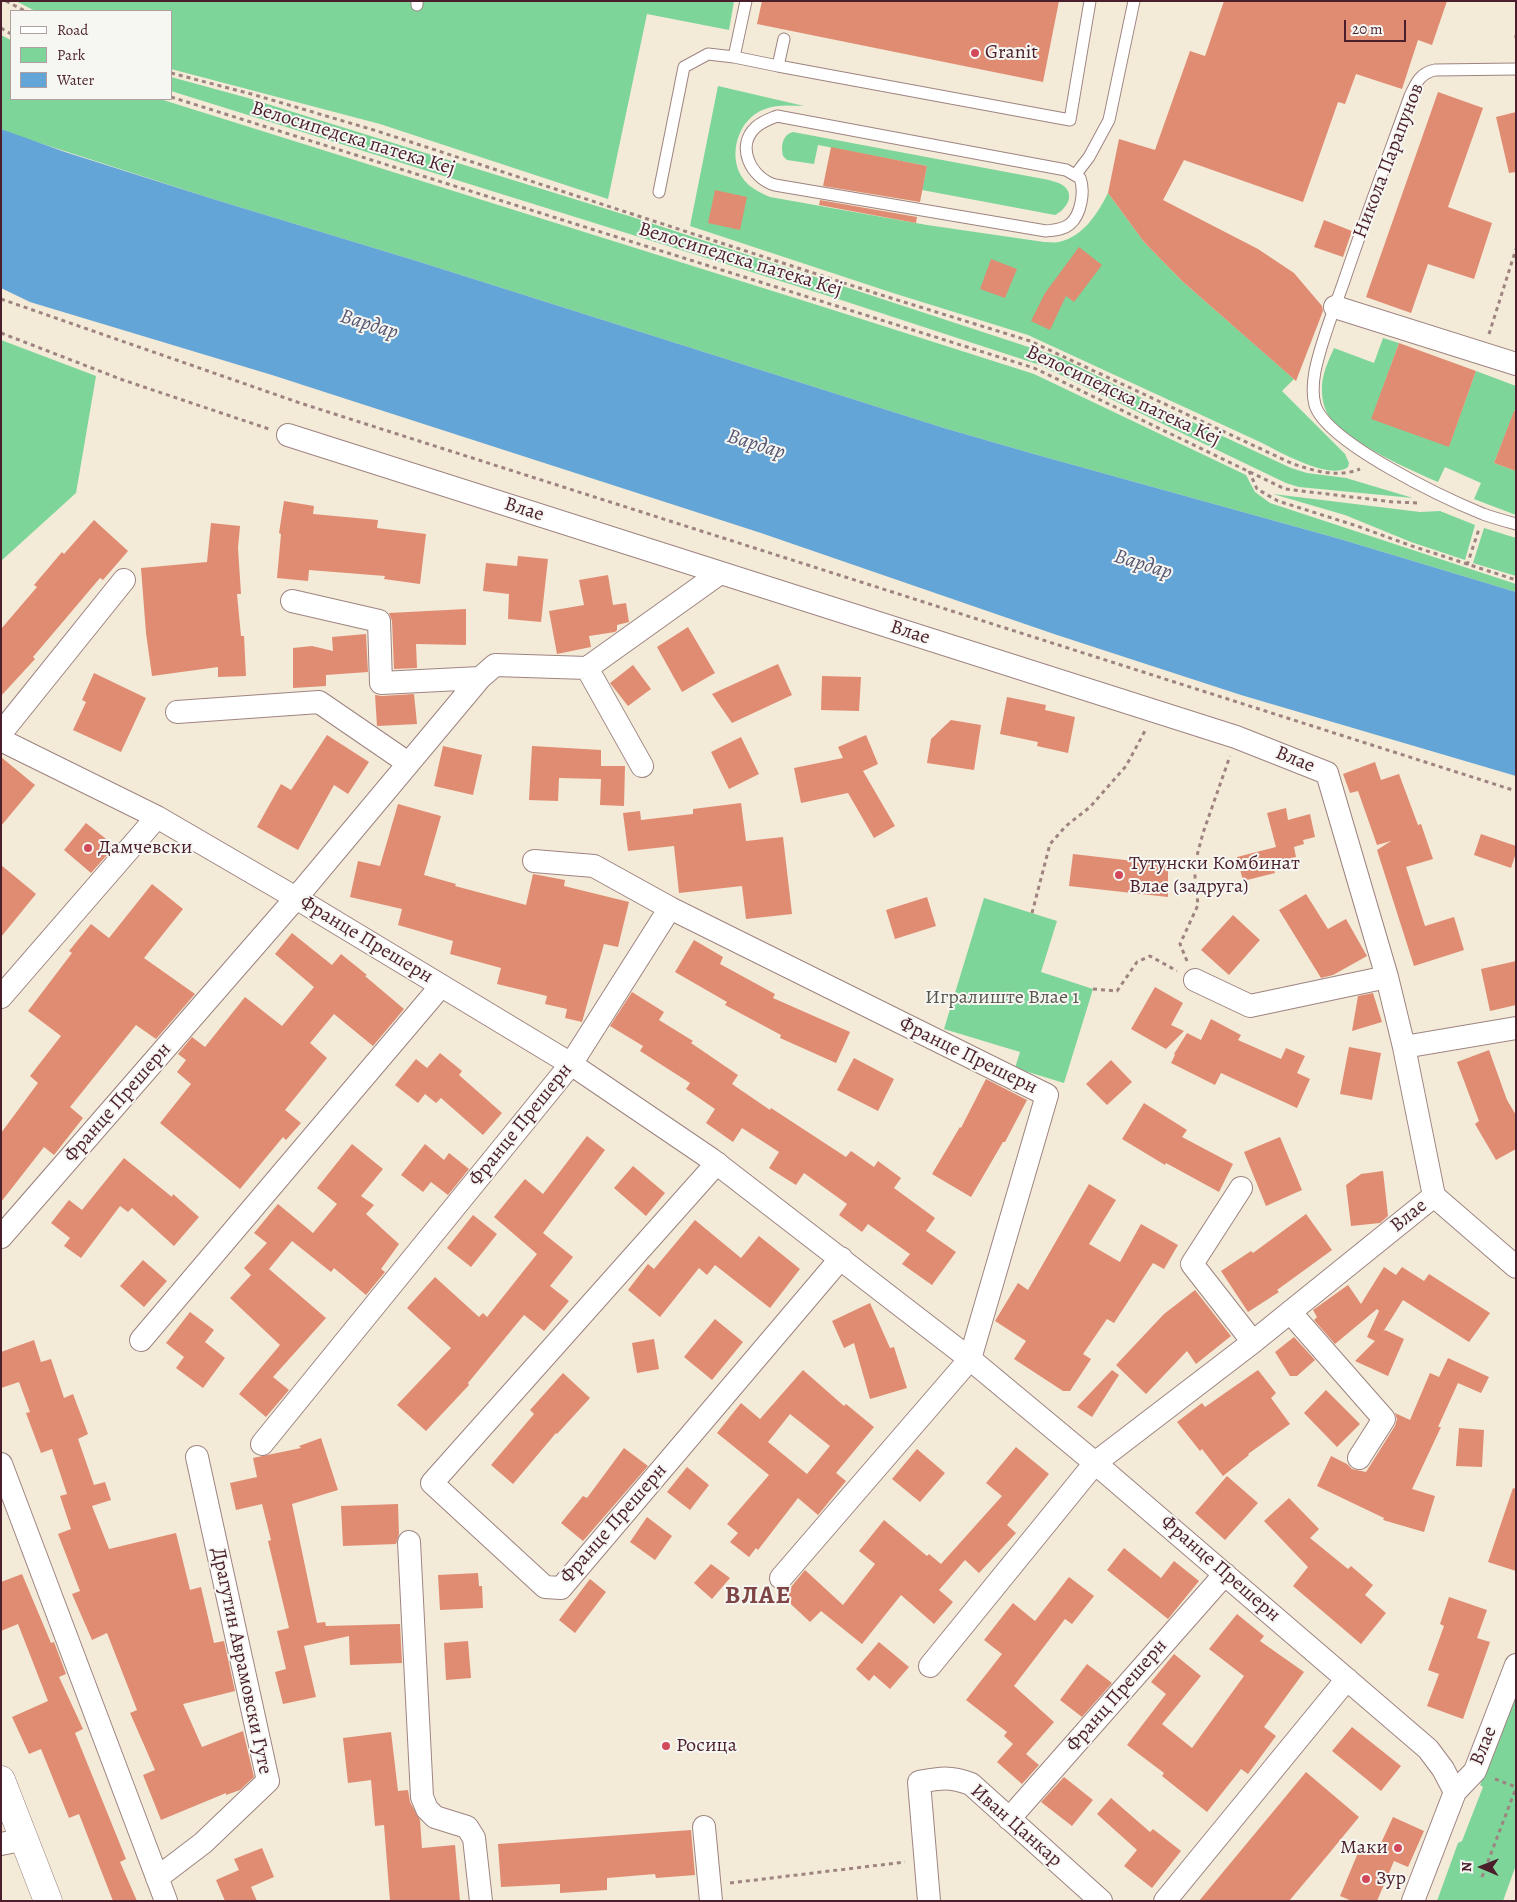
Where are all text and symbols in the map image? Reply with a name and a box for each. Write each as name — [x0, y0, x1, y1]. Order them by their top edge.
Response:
legend — [10, 10, 172, 100]
scale bar — [1347, 10, 1410, 42]
text: 20 m — [1352, 19, 1383, 39]
text: Road — [57, 20, 88, 40]
place label: Granit — [985, 41, 1038, 65]
text: Park — [57, 45, 85, 65]
marker: Granit — [969, 47, 981, 59]
text: Water — [57, 70, 94, 90]
street label: Никола Парапунов — [1348, 80, 1430, 242]
street label: Велосипедска патека Кеј — [248, 97, 458, 181]
street label: Велосипедска патека Кеј — [635, 218, 845, 302]
water label: Вардар — [337, 304, 401, 346]
street label: Велосипедска патека Кеј — [1022, 340, 1224, 452]
water label: Вардар — [724, 424, 788, 466]
street label: Влае — [501, 492, 547, 528]
water label: Вардар — [1111, 544, 1175, 586]
street label: Влае — [887, 615, 933, 651]
street label: Влае — [1272, 741, 1318, 779]
place label: Дамчевски — [98, 836, 192, 860]
marker: Дамчевски — [82, 842, 94, 854]
place label: Тутунски Комбинат Влае (задруга) — [1129, 852, 1300, 899]
marker: Тутунски Комбинат Влае (задруга) — [1113, 869, 1125, 881]
street label: Францe Прешерн — [295, 891, 437, 989]
park label: Игралиште Влае 1 — [925, 986, 1079, 1010]
street label: Францe Прешерн — [895, 1012, 1041, 1100]
street label: Франце Прешерн — [59, 1038, 177, 1168]
street label: Франце Прешерн — [464, 1059, 578, 1191]
street label: Влае — [1386, 1194, 1432, 1238]
street label: Францe Прешерн — [555, 1459, 673, 1589]
street label: Францe Прешерн — [1155, 1510, 1285, 1628]
street label: Драгутин Аврамовски Гуте — [205, 1545, 277, 1777]
district label: ВЛАЕ — [724, 1582, 792, 1612]
street label: Франц Прешерн — [1061, 1635, 1173, 1757]
street label: Влае — [1465, 1723, 1503, 1769]
place label: Росица — [676, 1734, 737, 1758]
marker: Росица — [660, 1740, 672, 1752]
street label: Иван Цанкар — [965, 1780, 1067, 1872]
place label: Маки — [1340, 1836, 1388, 1860]
marker: Маки — [1392, 1842, 1404, 1854]
north arrow — [1457, 1842, 1507, 1892]
text: N — [1457, 1861, 1476, 1872]
place label: Зур — [1376, 1867, 1406, 1891]
marker: Зур — [1360, 1873, 1372, 1885]

